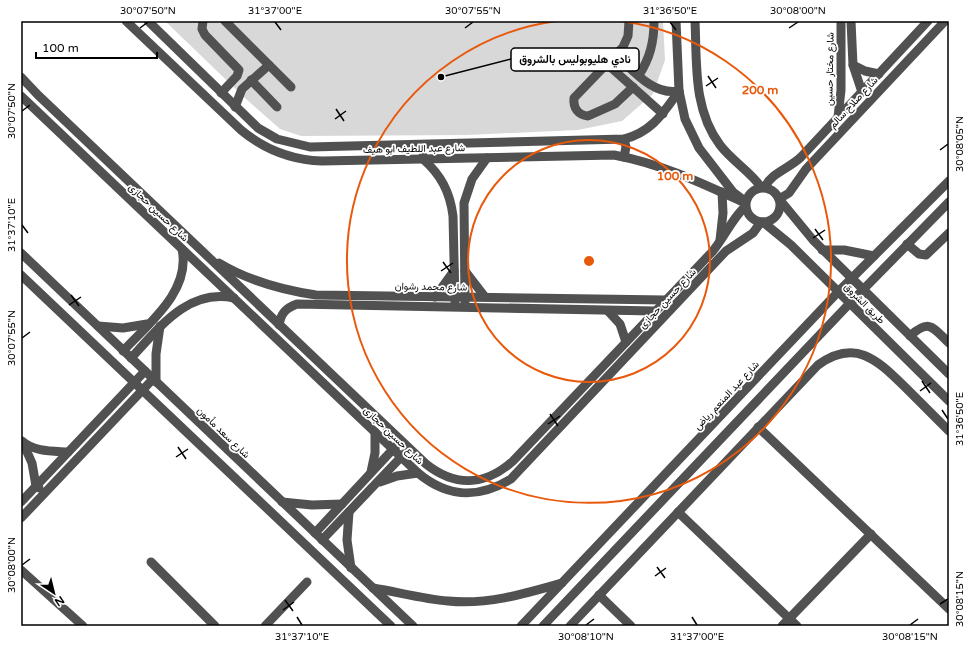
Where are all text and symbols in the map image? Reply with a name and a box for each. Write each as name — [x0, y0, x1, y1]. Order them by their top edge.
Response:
text: 30°07'50"N — [120, 5, 176, 17]
text: 31°37'00"E — [248, 5, 302, 17]
text: 30°07'55"N — [445, 5, 501, 17]
text: 31°36'50"E — [643, 5, 697, 17]
text: 30°08'00"N — [770, 5, 826, 17]
street label: شارع مختار حسين — [823, 32, 837, 106]
scale bar — [36, 34, 157, 60]
text: 100 m — [42, 41, 79, 55]
callout: نادي هليوبوليس بالشروق — [511, 48, 639, 71]
text: نادي هليوبوليس بالشروق — [519, 53, 631, 68]
street label: شارع صلاح سالم — [827, 74, 881, 131]
text: 30°07'50"N — [6, 83, 18, 139]
text: 200 m — [742, 83, 778, 97]
text: 30°08'05"N — [954, 116, 966, 172]
street label: شارع عبد اللطيف ابو هيف — [363, 142, 465, 156]
text: 100 m — [657, 169, 693, 183]
street label: شارع حسين حجازى — [126, 181, 191, 244]
text: 31°37'10"E — [6, 198, 18, 252]
centre of rings — [582, 254, 596, 268]
street label: شارع حسين حجازى — [637, 266, 699, 331]
street label: شارع محمد رشوان — [395, 280, 467, 294]
street label: طريق الشروق — [841, 281, 887, 327]
text: 30°07'55"N — [6, 310, 18, 366]
street label: شارع عبد المنعم رياض — [692, 359, 762, 433]
text: 31°36'50"E — [954, 392, 966, 446]
street label: شارع حسين حجازى — [361, 404, 426, 467]
street label: شارع سعد مأمون — [194, 405, 252, 461]
text: 30°08'00"N — [6, 537, 18, 593]
text: 30°08'15"N — [954, 571, 966, 627]
north arrow — [34, 573, 74, 613]
text: N — [52, 593, 67, 609]
text: 31°37'10"E — [275, 631, 329, 643]
text: 30°08'10"N — [558, 631, 614, 643]
text: 31°37'00"E — [670, 631, 724, 643]
text: 30°08'15"N — [882, 631, 938, 643]

